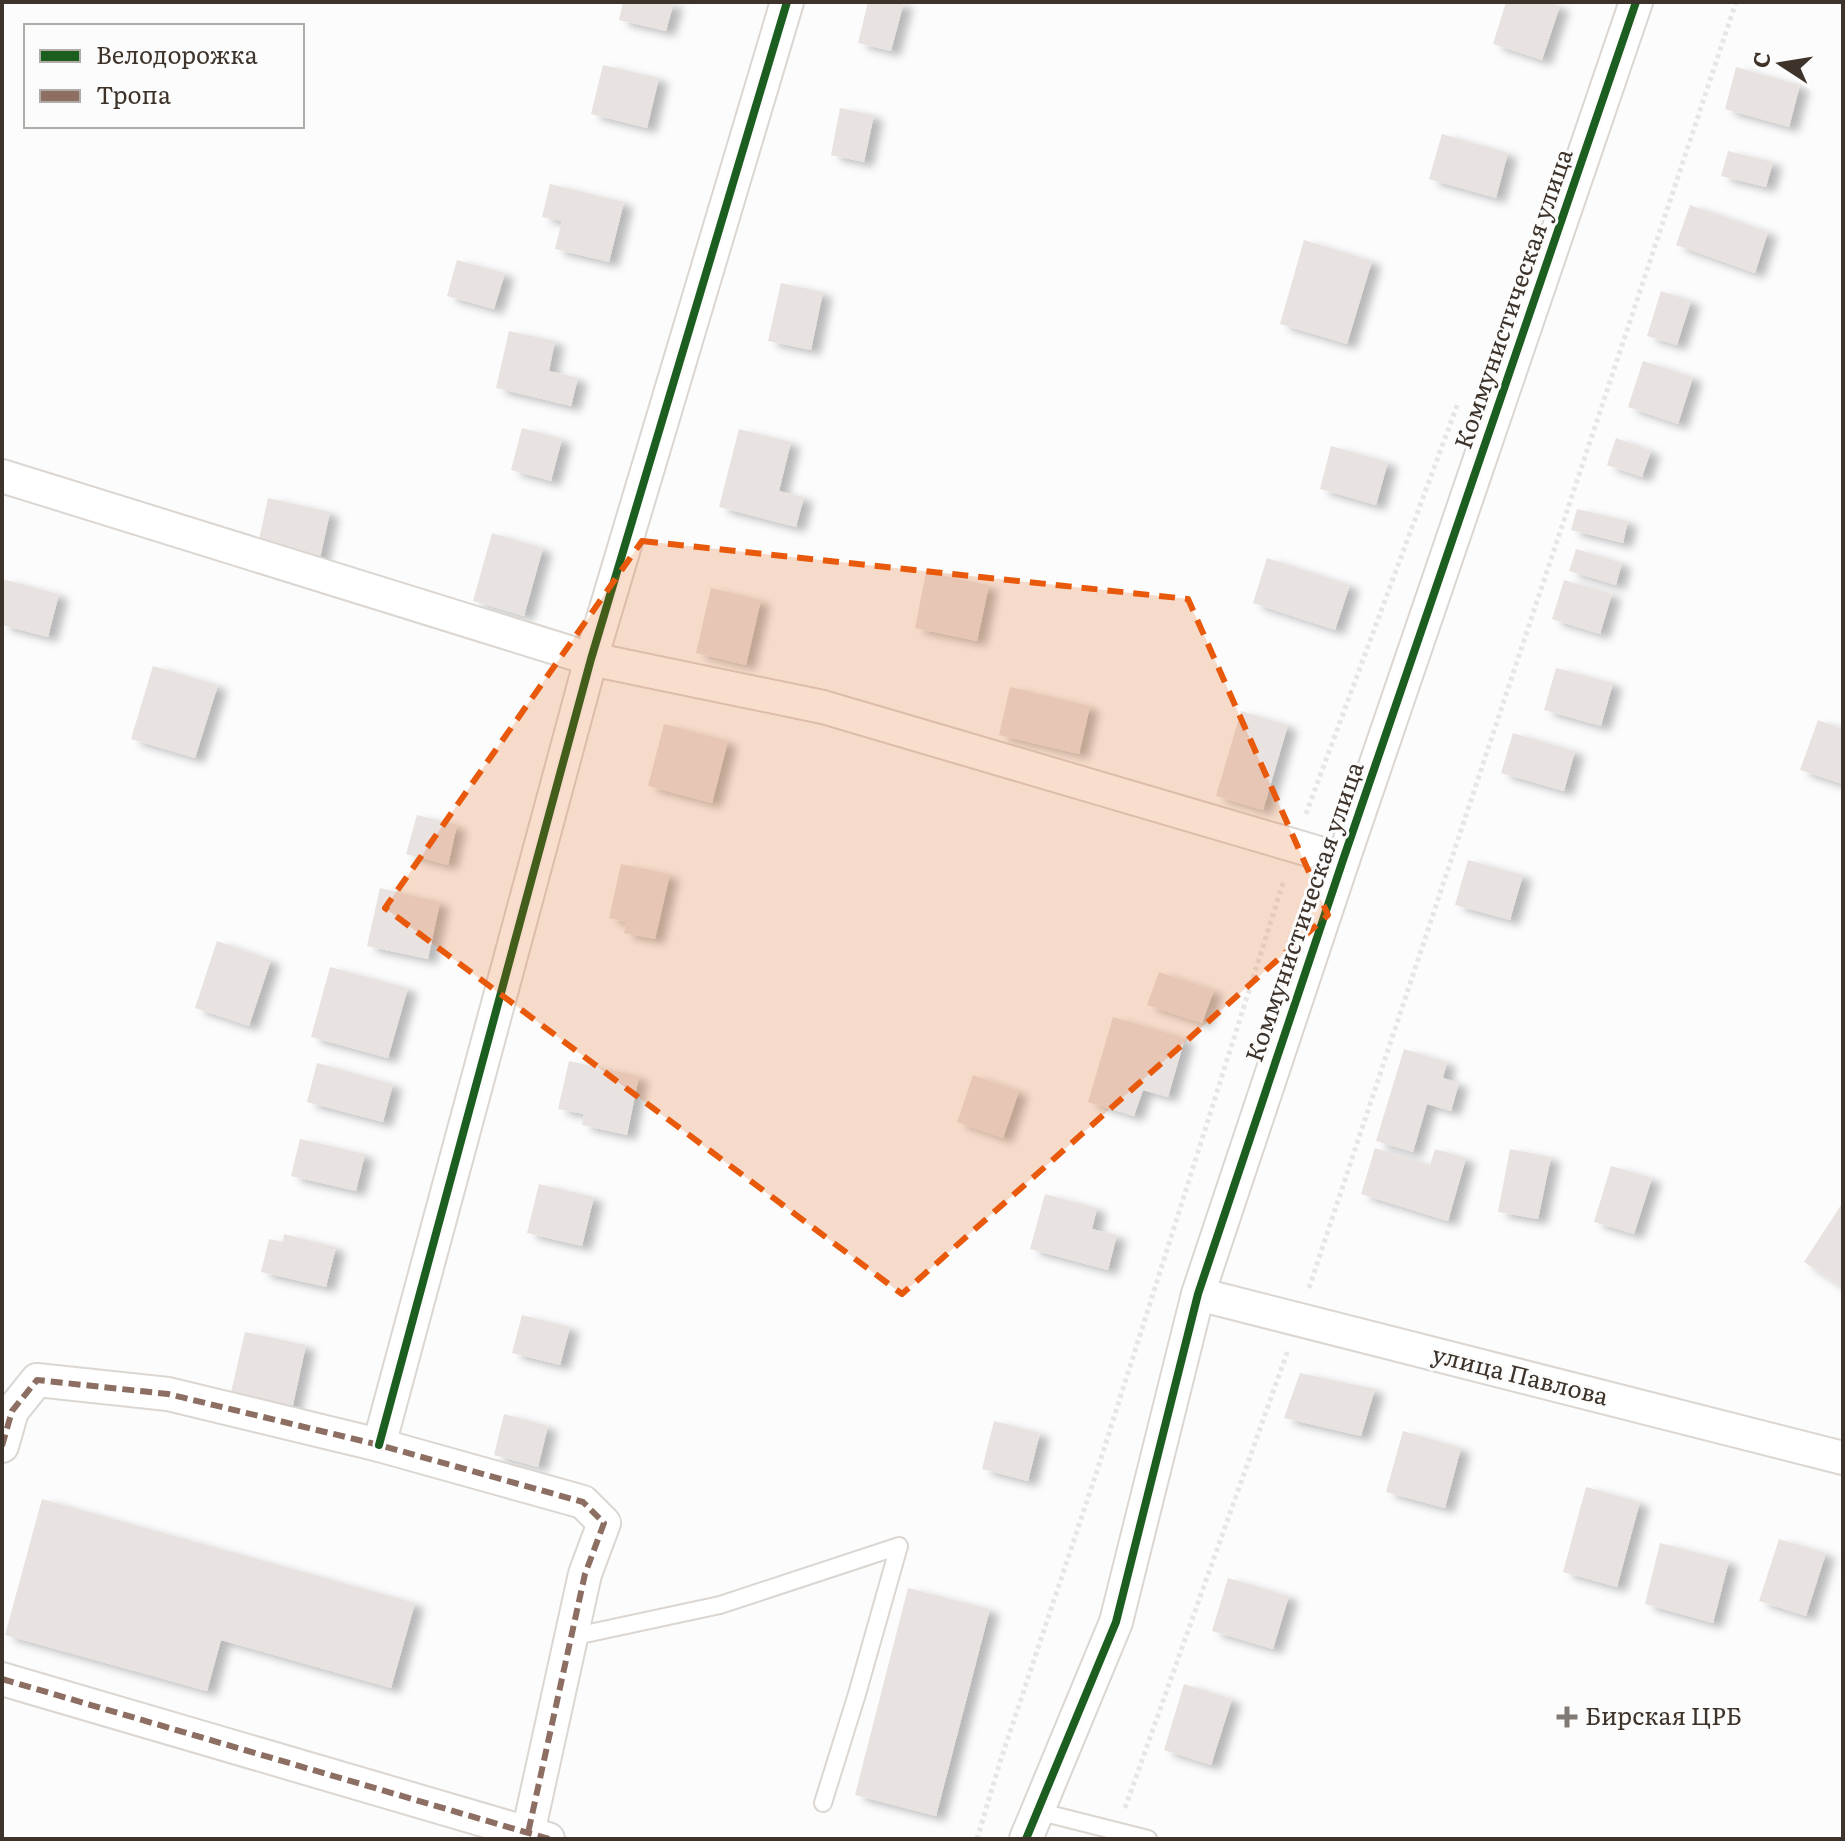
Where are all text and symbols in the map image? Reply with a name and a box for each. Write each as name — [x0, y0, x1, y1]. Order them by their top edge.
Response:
legend — [24, 24, 304, 128]
north arrow — [1741, 24, 1821, 104]
text: Велодорожка — [96, 36, 258, 71]
text: С — [1742, 48, 1778, 71]
text: Тропа — [96, 76, 171, 111]
street label: Коммунистическая улица — [1444, 143, 1580, 453]
street label: Коммунистическая улица — [1235, 756, 1371, 1066]
street label: улица Павлова — [1429, 1335, 1612, 1412]
place label: Бирская ЦРБ — [1585, 1697, 1742, 1732]
marker: Бирская ЦРБ — [1556, 1706, 1578, 1728]

